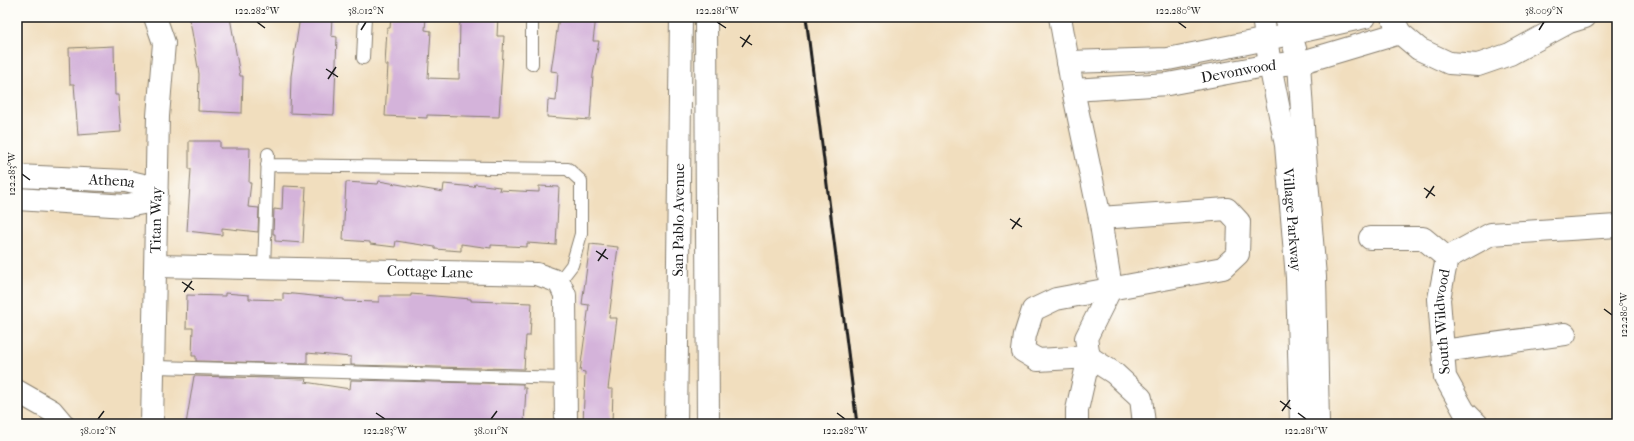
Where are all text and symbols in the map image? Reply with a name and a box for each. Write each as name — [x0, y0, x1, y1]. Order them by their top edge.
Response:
text: 122.282°W — [235, 5, 280, 17]
text: 38.012°N — [348, 5, 385, 17]
text: 122.281°W — [696, 5, 740, 17]
text: 122.280°W — [1156, 5, 1202, 17]
text: 38.009°N — [1525, 5, 1564, 17]
street label: Devonwood — [1200, 56, 1278, 87]
text: 122.283°W — [6, 151, 18, 196]
street label: San Pablo Avenue — [669, 163, 688, 277]
street label: Village Parkway — [1279, 166, 1305, 273]
street label: Athena — [87, 170, 138, 192]
street label: Titan Way — [146, 185, 166, 254]
street label: Cottage Lane — [387, 262, 474, 282]
street label: South Wildwood — [1429, 266, 1454, 375]
text: 122.280°W — [1618, 291, 1630, 337]
text: 38.012°N — [80, 425, 117, 437]
text: 122.283°W — [363, 425, 408, 437]
text: 38.011°N — [474, 425, 509, 437]
text: 122.282°W — [823, 425, 868, 437]
text: 122.281°W — [1285, 425, 1329, 437]

